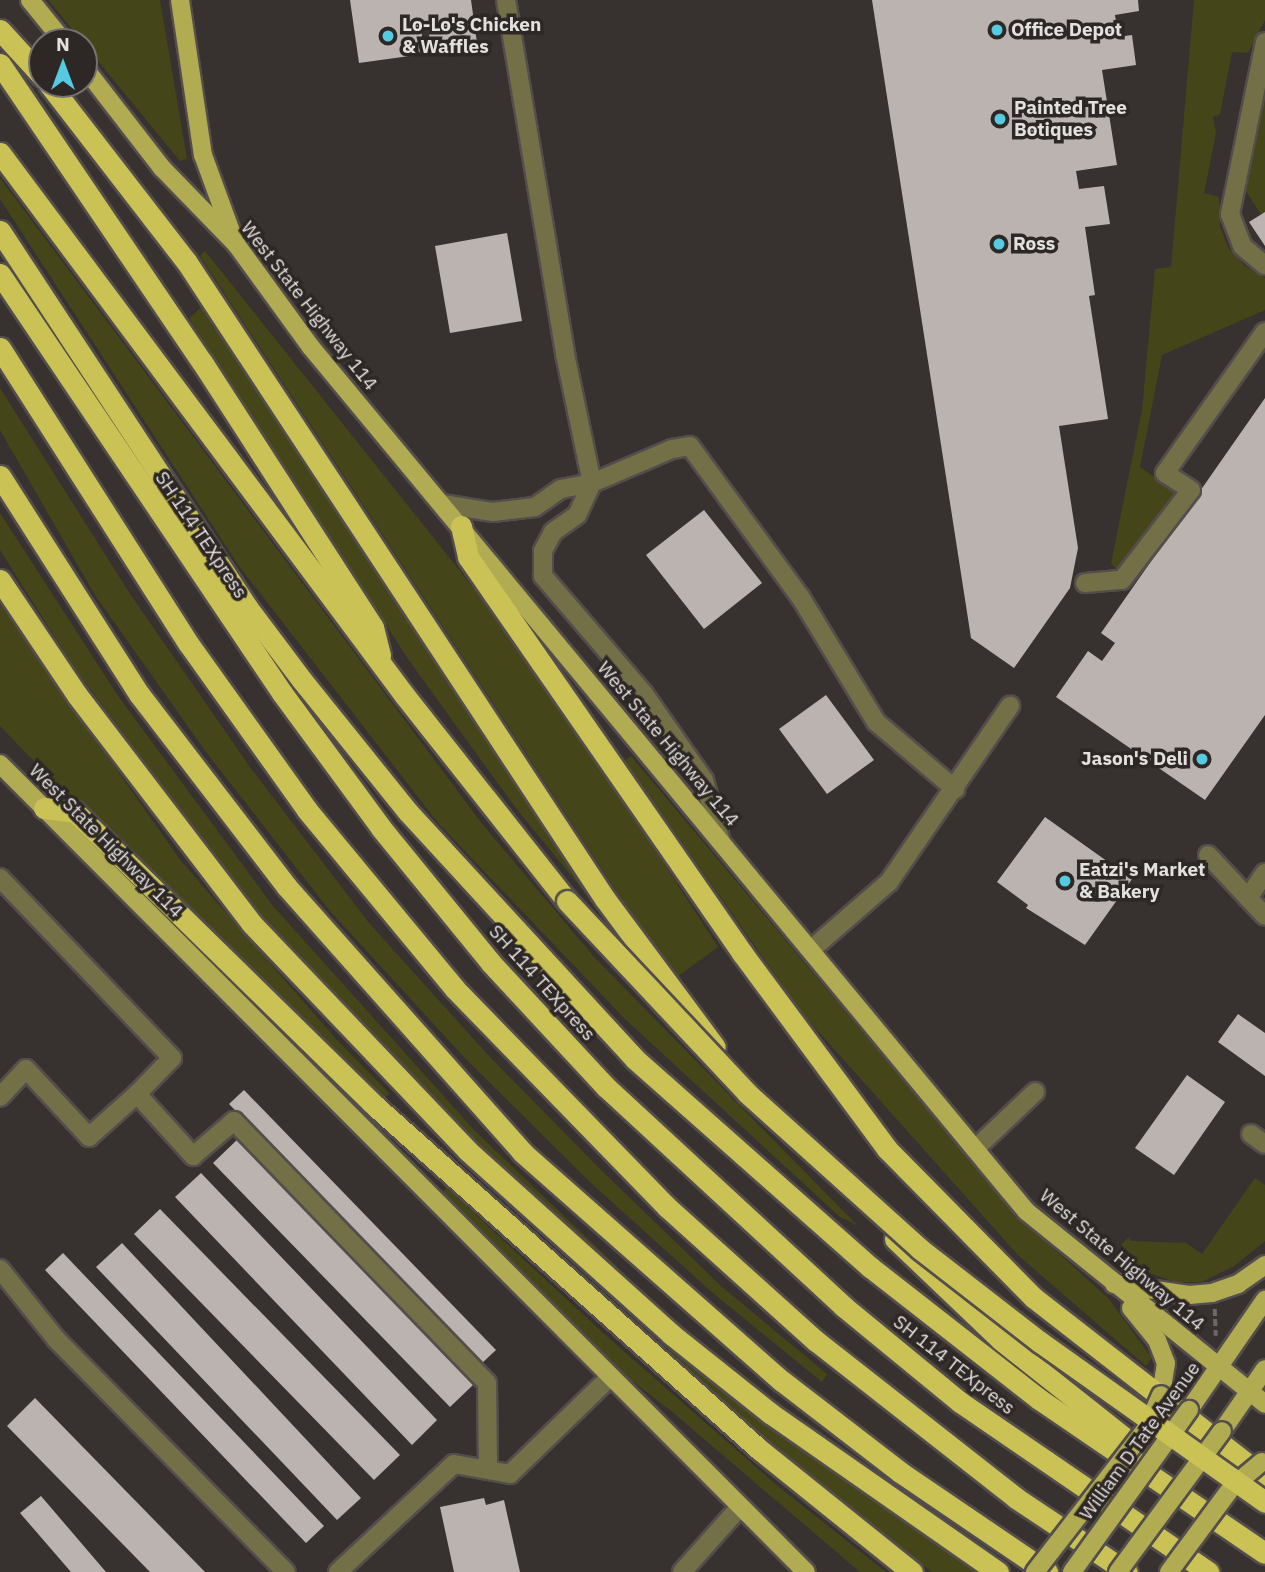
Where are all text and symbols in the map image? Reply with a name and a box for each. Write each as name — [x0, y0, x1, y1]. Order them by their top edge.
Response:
place label: Lo-Lo's Chicken & Waffles — [402, 14, 541, 58]
place label: Office Depot — [1011, 19, 1122, 41]
marker: Office Depot — [989, 22, 1005, 38]
north arrow — [28, 28, 98, 98]
marker: Lo-Lo's Chicken & Waffles — [380, 28, 396, 44]
text: N — [56, 32, 70, 56]
place label: Painted Tree Botiques — [1014, 97, 1127, 141]
marker: Painted Tree Botiques — [992, 111, 1008, 127]
street label: West State Highway 114 — [236, 217, 382, 395]
place label: Ross — [1013, 233, 1055, 255]
marker: Ross — [991, 236, 1007, 252]
street label: SH 114 TEXpress — [150, 467, 252, 603]
street label: West State Highway 114 — [592, 657, 744, 831]
place label: Jason's Deli — [1081, 748, 1188, 770]
marker: Jason's Deli — [1194, 751, 1210, 767]
street label: West State Highway 114 — [24, 759, 188, 923]
place label: Eatzi's Market & Bakery — [1079, 859, 1205, 903]
marker: Eatzi's Market & Bakery — [1057, 873, 1073, 889]
street label: SH 114 TEXpress — [484, 920, 600, 1046]
street label: West State Highway 114 — [1035, 1184, 1209, 1336]
street label: SH 114 TEXpress — [889, 1310, 1019, 1420]
street label: William D Tate Avenue — [1075, 1358, 1205, 1524]

